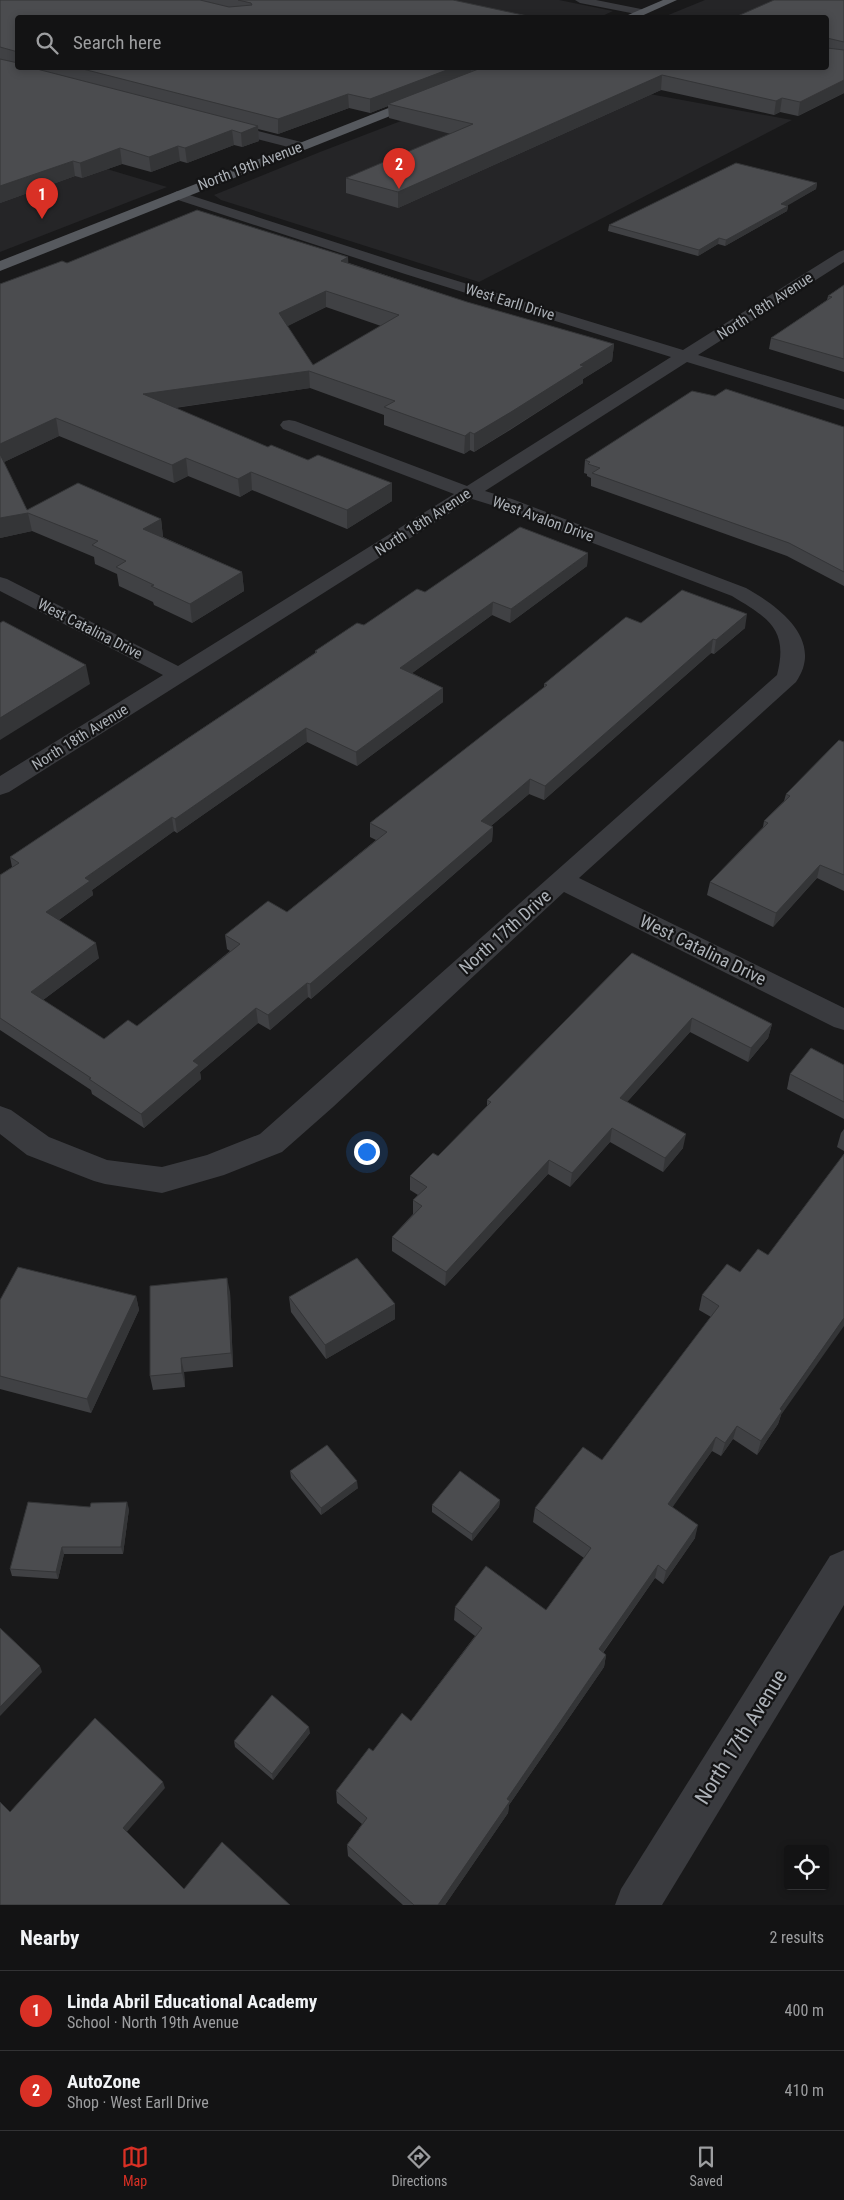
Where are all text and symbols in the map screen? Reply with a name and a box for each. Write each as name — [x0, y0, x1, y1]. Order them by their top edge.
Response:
search box — [15, 15, 829, 70]
icon: search — [33, 29, 61, 57]
text: Search here — [73, 31, 161, 54]
street label: North 19th Avenue — [195, 138, 305, 194]
pin: 2 — [383, 148, 415, 189]
pin: 1 — [26, 178, 58, 219]
street label: North 18th Avenue — [714, 268, 816, 344]
street label: West Earll Drive — [463, 280, 557, 324]
street label: North 18th Avenue — [372, 484, 474, 560]
street label: West Avalon Drive — [490, 492, 596, 546]
street label: West Catalina Drive — [35, 595, 145, 663]
street label: North 18th Avenue — [29, 700, 131, 774]
street label: North 17th Drive — [454, 885, 555, 978]
street label: West Catalina Drive — [637, 910, 770, 989]
your location — [354, 1139, 380, 1165]
street label: North 17th Avenue — [690, 1665, 792, 1809]
map controls — [784, 1845, 829, 1890]
button: locate — [784, 1845, 829, 1890]
text: Nearby — [20, 1926, 79, 1950]
text: 2 results — [769, 1928, 824, 1947]
text: Linda Abril Educational Academy — [67, 1990, 317, 2013]
text: 1 — [32, 2001, 40, 2020]
text: 400 m — [785, 2001, 824, 2020]
text: School · North 19th Avenue — [67, 2013, 239, 2032]
text: AutoZone — [67, 2070, 140, 2093]
text: 2 — [32, 2081, 40, 2100]
text: 410 m — [785, 2081, 824, 2100]
text: Shop · West Earll Drive — [67, 2093, 209, 2112]
tab: Map — [121, 2143, 149, 2189]
tab: Directions — [391, 2143, 447, 2189]
tab: Saved — [690, 2143, 723, 2189]

